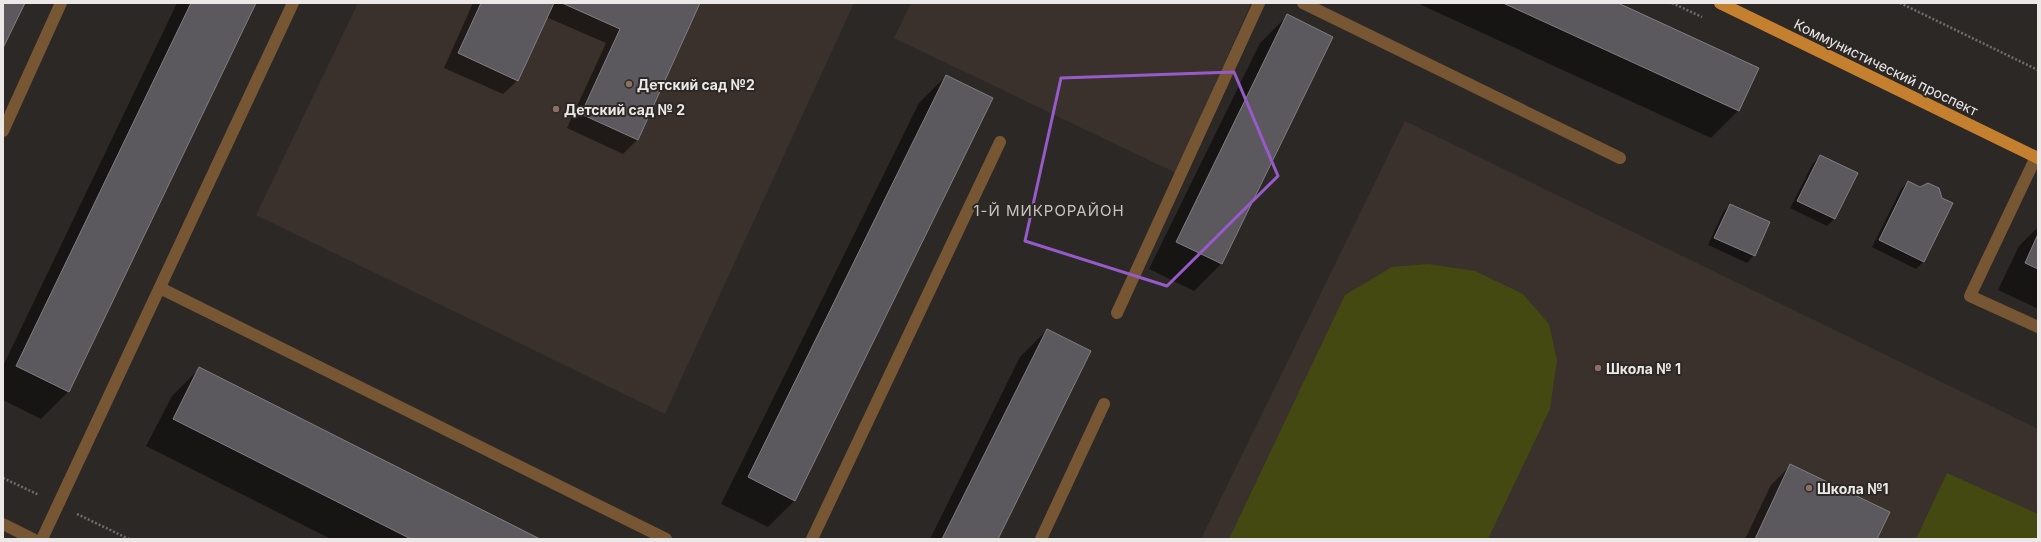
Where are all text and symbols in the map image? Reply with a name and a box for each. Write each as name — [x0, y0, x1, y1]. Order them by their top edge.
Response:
street label: Коммунистический проспект — [1791, 15, 1981, 119]
place label: Детский сад №2 — [637, 76, 755, 93]
marker: Детский сад №2 — [624, 79, 634, 89]
place label: Детский сад № 2 — [564, 101, 685, 118]
marker: Детский сад № 2 — [551, 104, 561, 114]
district label: 1-Й МИКРОРАЙОН — [973, 201, 1125, 220]
place label: Школа № 1 — [1606, 360, 1681, 377]
marker: Школа № 1 — [1593, 363, 1603, 373]
place label: Школа №1 — [1817, 480, 1889, 497]
marker: Школа №1 — [1804, 483, 1814, 493]

